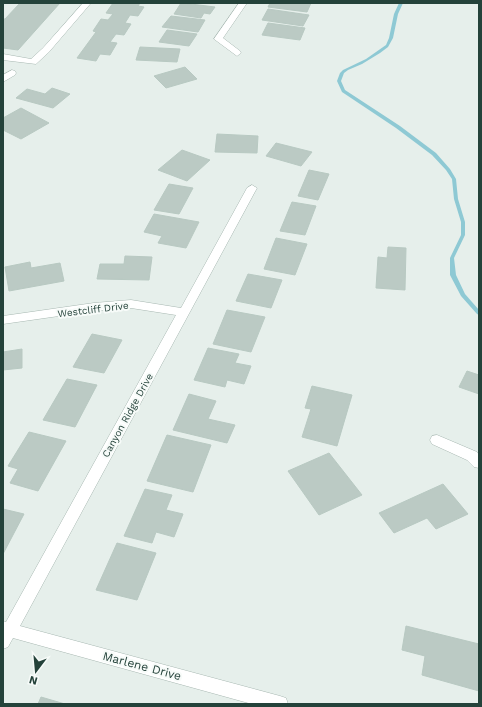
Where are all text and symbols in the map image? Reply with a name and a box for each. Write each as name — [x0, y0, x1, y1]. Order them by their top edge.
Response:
street label: Westcliff Drive — [57, 300, 129, 319]
street label: Canyon Ridge Drive — [100, 371, 155, 459]
street label: Marlene Drive — [101, 649, 183, 683]
north arrow — [16, 651, 56, 691]
text: N — [28, 673, 39, 688]

